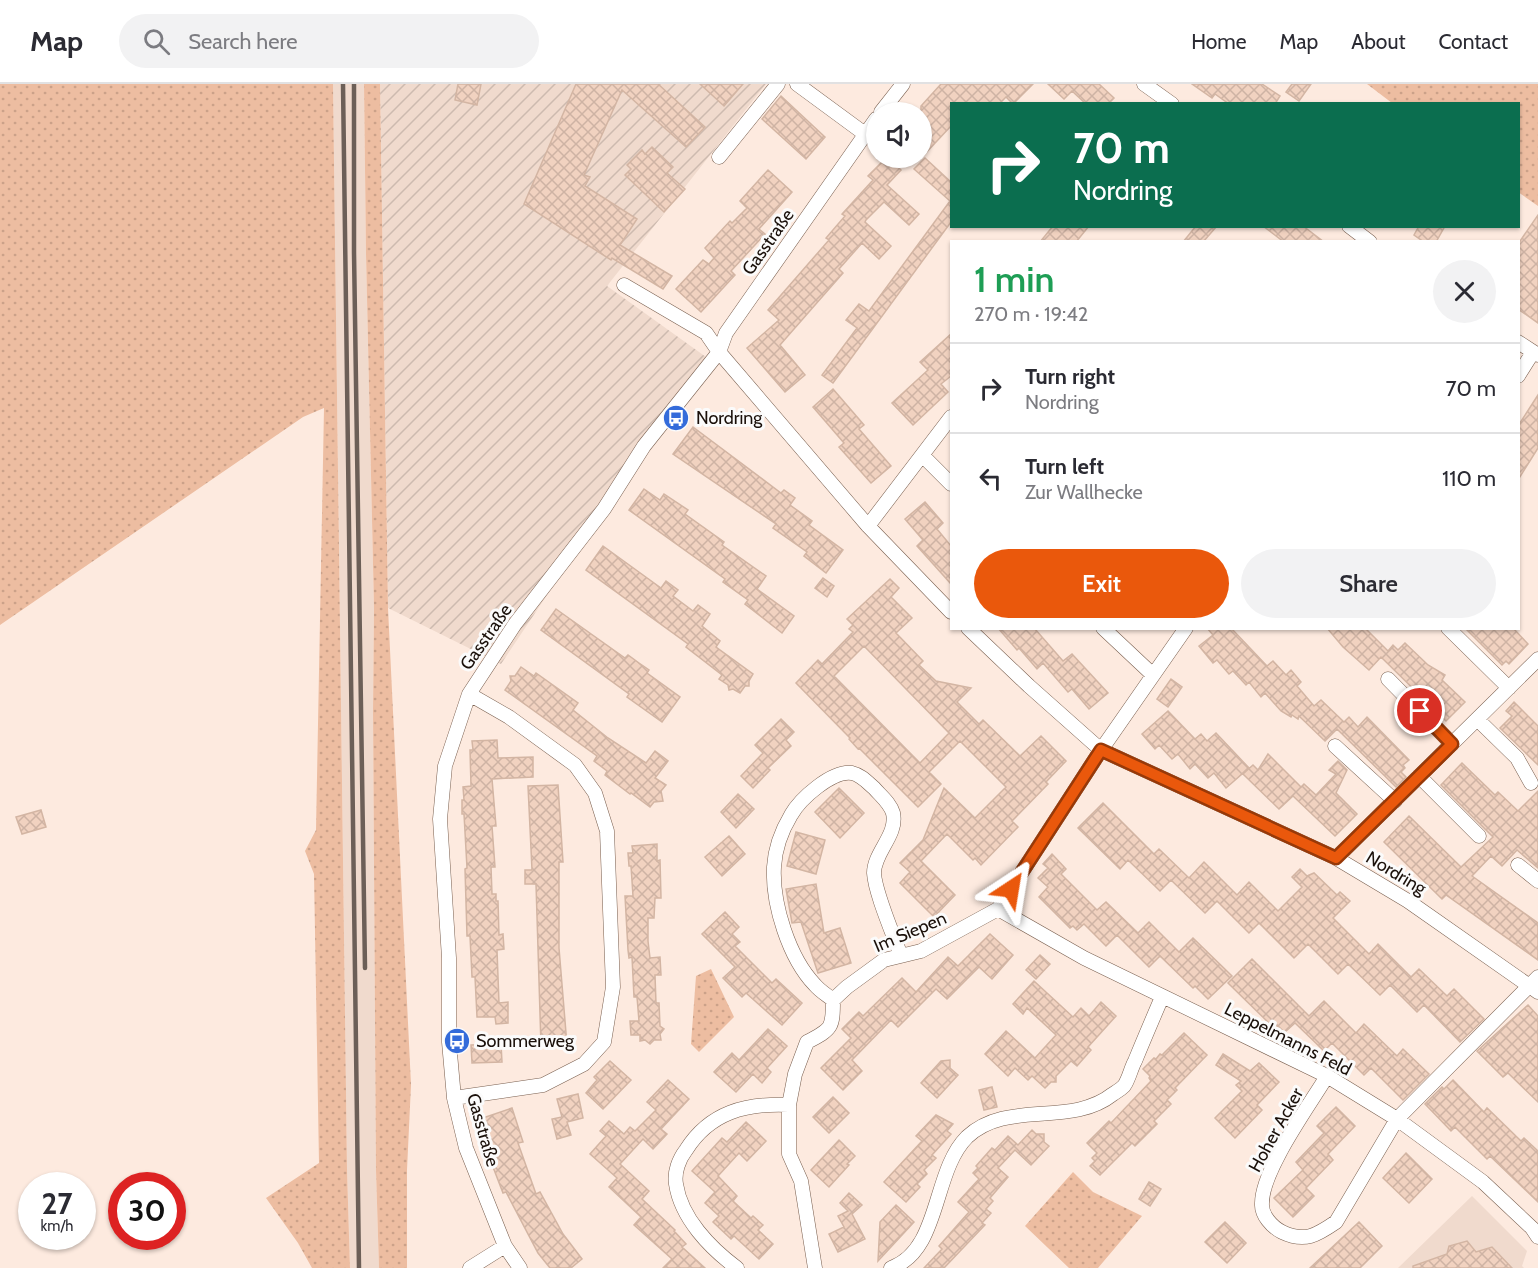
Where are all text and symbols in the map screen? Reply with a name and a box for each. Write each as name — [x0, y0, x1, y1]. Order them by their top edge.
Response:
search box — [119, 14, 539, 68]
text: Map — [30, 24, 83, 58]
icon: search — [140, 25, 173, 58]
text: Search here — [188, 28, 297, 55]
text: Home — [1191, 29, 1247, 54]
text: Map — [1280, 29, 1318, 54]
text: About — [1351, 29, 1405, 54]
text: Contact — [1438, 29, 1508, 54]
map controls — [866, 102, 932, 168]
button: sound — [866, 102, 932, 168]
text: 70 m — [1073, 122, 1170, 174]
icon: right — [974, 126, 1052, 204]
text: Nordring — [1073, 174, 1172, 207]
street label: Gasstraße — [737, 205, 799, 279]
text: 1 min — [974, 257, 1054, 301]
button: close — [1433, 260, 1496, 323]
text: 270 m · 19:42 — [974, 302, 1088, 326]
text: Turn right — [1025, 363, 1115, 390]
icon: right — [974, 372, 1007, 405]
text: 70 m — [1446, 375, 1496, 402]
text: Nordring — [1025, 390, 1099, 414]
bus stop icon: Nordring — [661, 403, 691, 433]
place label: Nordring — [696, 407, 763, 429]
text: Turn left — [1025, 453, 1104, 480]
icon: left — [974, 462, 1007, 495]
text: 110 m — [1442, 465, 1496, 492]
text: Zur Wallhecke — [1025, 480, 1143, 504]
button: Exit — [974, 549, 1229, 618]
button: Share — [1241, 549, 1496, 618]
street label: Gasstraße — [455, 600, 517, 674]
pin — [1394, 685, 1445, 736]
icon: arrive — [1403, 694, 1436, 727]
street label: Nordring — [1362, 846, 1431, 900]
position arrow — [979, 857, 1043, 921]
street label: Im Siepen — [870, 907, 950, 957]
street label: Leppelmanns Feld — [1221, 998, 1355, 1080]
bus stop icon: Sommerweg — [442, 1026, 472, 1056]
place label: Sommerweg — [476, 1030, 575, 1052]
street label: Hoher Acker — [1244, 1084, 1308, 1176]
street label: Gasstraße — [462, 1091, 504, 1169]
speed limit sign: 30 — [108, 1172, 186, 1250]
text: 27 — [41, 1185, 73, 1222]
text: km/h — [41, 1217, 73, 1235]

